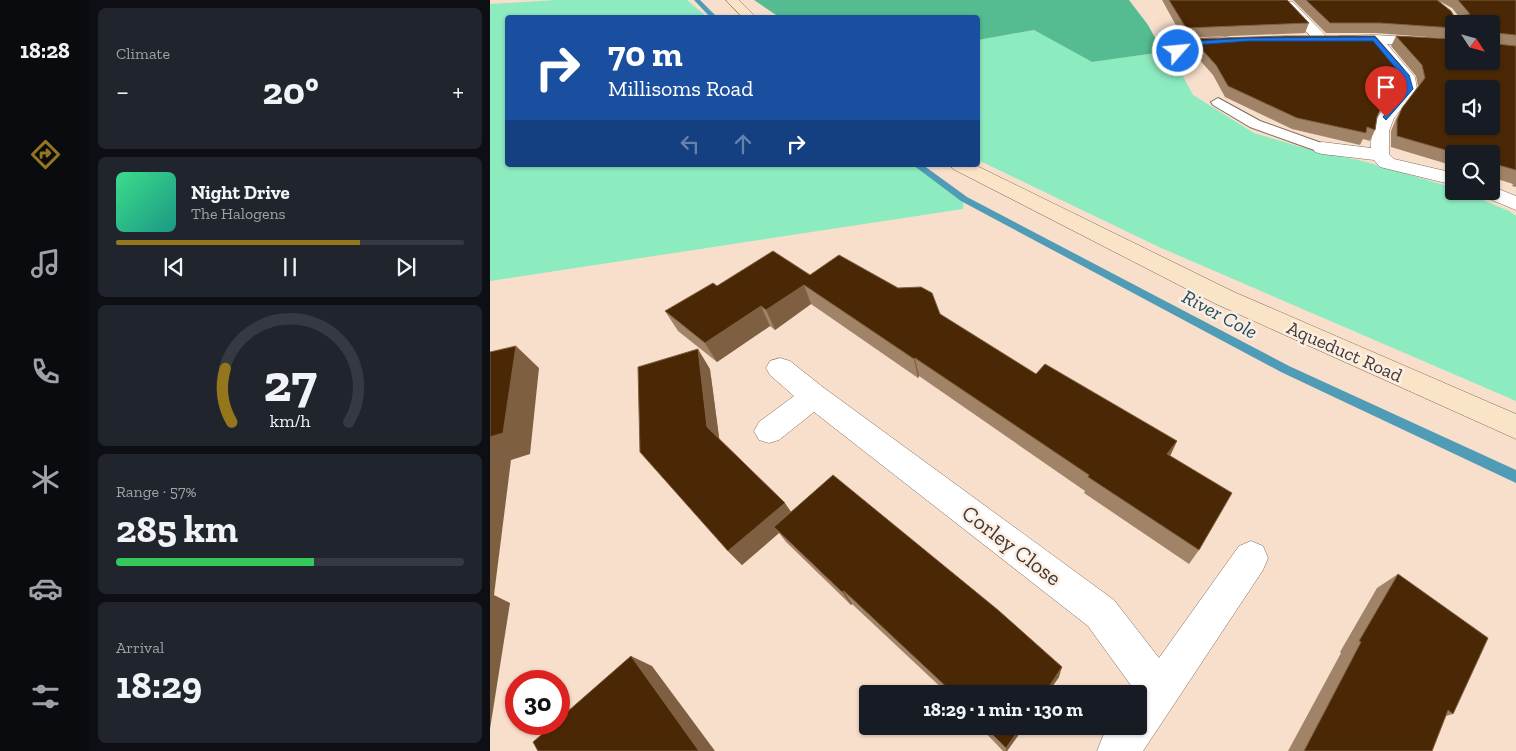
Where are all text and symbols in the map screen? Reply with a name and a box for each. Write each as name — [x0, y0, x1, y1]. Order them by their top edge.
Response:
north arrow — [1445, 15, 1500, 70]
map controls — [1445, 15, 1500, 200]
position arrow — [1151, 24, 1203, 76]
text: 70 m — [608, 33, 683, 75]
icon: right — [525, 35, 590, 100]
text: 18:28 — [20, 37, 70, 64]
text: Climate — [116, 44, 170, 63]
pin — [1365, 66, 1407, 117]
text: 20° — [263, 68, 319, 114]
icon: arrive — [1372, 73, 1400, 101]
text: − — [116, 75, 129, 108]
text: + — [452, 75, 464, 108]
text: Millisoms Road — [608, 75, 753, 102]
button: sound — [1445, 80, 1500, 135]
icon: left — [676, 130, 704, 158]
icon: ahead — [729, 130, 757, 158]
icon: right — [782, 130, 810, 158]
icon: directions — [28, 137, 63, 172]
button: search — [1445, 145, 1500, 200]
text: Night Drive — [191, 181, 290, 204]
text: The Halogens — [191, 204, 286, 223]
icon: music — [28, 246, 63, 281]
icon: previous — [160, 253, 188, 281]
icon: pause — [276, 253, 304, 281]
icon: next — [392, 253, 420, 281]
water label: River Cole — [1178, 284, 1262, 344]
street label: Aqueduct Road — [1284, 316, 1407, 387]
text: 27 — [263, 352, 317, 414]
icon: phone — [28, 354, 63, 389]
text: km/h — [270, 410, 310, 432]
icon: climate — [28, 462, 63, 497]
text: Range · 57% — [116, 482, 197, 501]
street label: Corley Close — [957, 499, 1067, 592]
text: 285 km — [116, 506, 238, 552]
icon: car — [28, 571, 63, 606]
text: Arrival — [116, 638, 164, 657]
text: 18:29 — [116, 662, 202, 708]
speed limit sign: 30 — [505, 670, 570, 735]
icon: filters — [28, 679, 63, 714]
text: 18:29 · 1 min · 130 m — [923, 698, 1083, 721]

